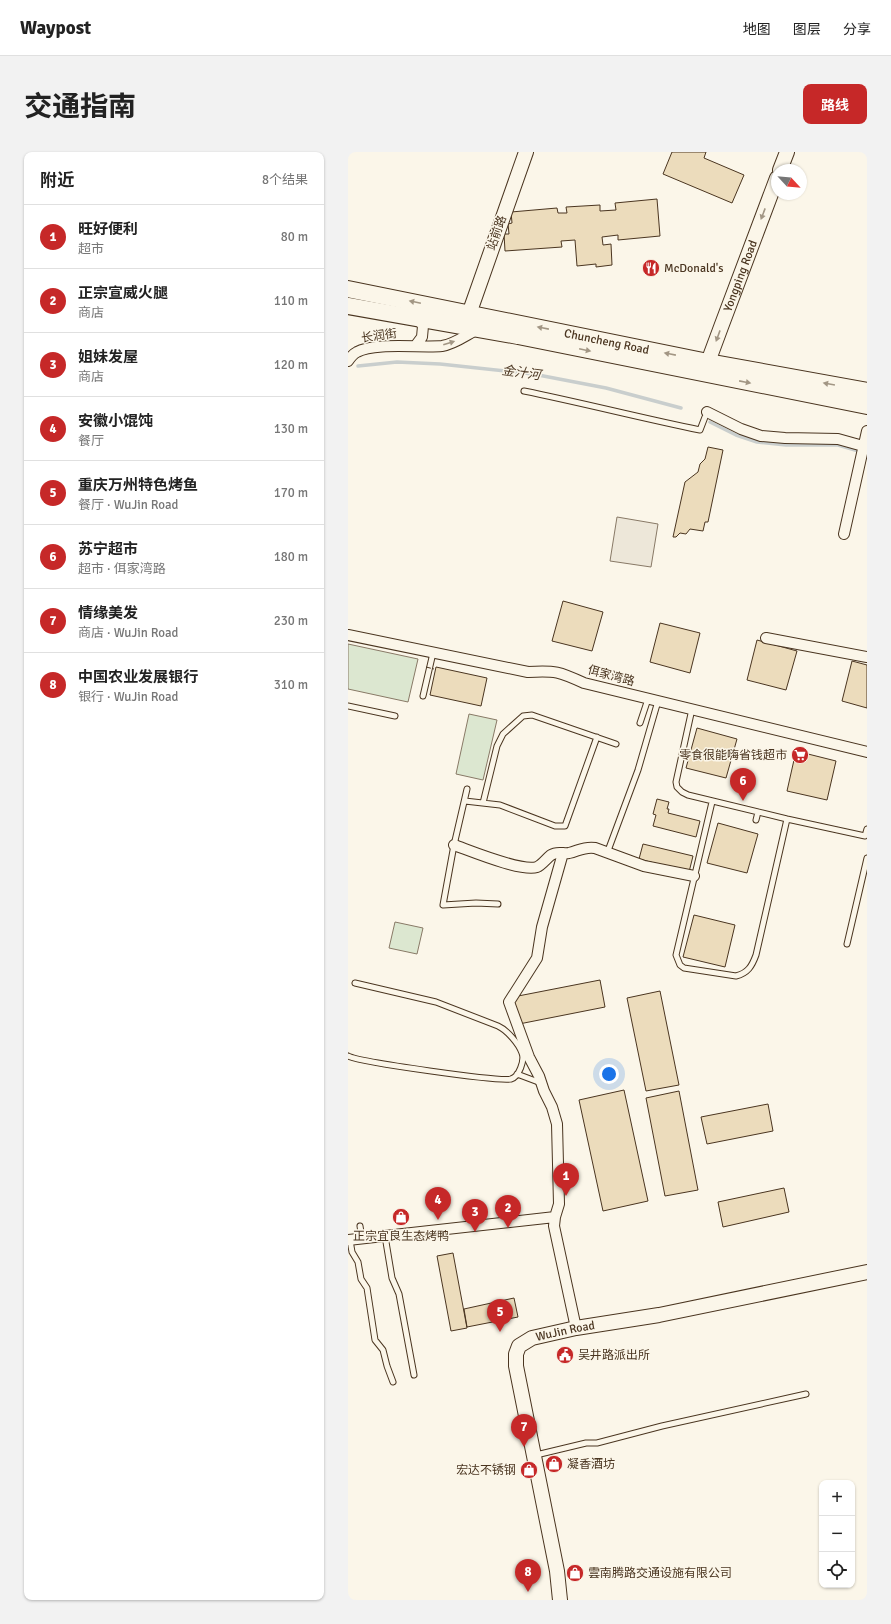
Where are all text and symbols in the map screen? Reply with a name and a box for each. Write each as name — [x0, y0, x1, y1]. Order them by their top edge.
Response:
text: Waypost — [20, 16, 91, 40]
text: 地图 — [743, 21, 771, 38]
text: 图层 — [793, 21, 821, 38]
text: 分享 — [843, 21, 871, 38]
button: 路线 — [803, 84, 867, 124]
text: 交通指南 — [24, 90, 136, 124]
north arrow — [771, 164, 807, 200]
text: 附近 — [40, 170, 74, 191]
text: 8个结果 — [262, 172, 308, 188]
one-way arrow — [760, 209, 766, 221]
street label: 站前路 — [484, 214, 510, 252]
text: 旺好便利 — [78, 220, 138, 238]
text: 1 — [49, 229, 57, 245]
text: 80 m — [281, 229, 308, 245]
street label: Yongping Road — [720, 238, 760, 314]
text: 超市 — [78, 241, 104, 257]
restaurant icon: McDonald's — [641, 258, 661, 278]
place label: McDonald's — [664, 261, 724, 276]
text: 正宗宣威火腿 — [78, 284, 168, 302]
text: 2 — [49, 293, 57, 309]
text: 110 m — [274, 293, 308, 309]
one-way arrow — [409, 299, 422, 305]
text: 商店 — [78, 305, 104, 321]
one-way arrow — [537, 325, 549, 331]
street label: 长润街 — [360, 326, 398, 346]
street label: Chuncheng Road — [563, 326, 651, 357]
one-way arrow — [714, 331, 720, 343]
one-way arrow — [443, 340, 455, 346]
one-way arrow — [579, 347, 591, 353]
text: 姐妹发屋 — [78, 348, 138, 366]
one-way arrow — [664, 351, 676, 357]
text: 3 — [49, 357, 57, 373]
text: 120 m — [274, 357, 308, 373]
water label: 金汁河 — [501, 362, 544, 384]
text: 商店 — [78, 369, 104, 385]
one-way arrow — [739, 380, 751, 386]
one-way arrow — [823, 381, 835, 387]
text: 安徽小馄饨 — [78, 412, 153, 430]
text: 4 — [49, 421, 57, 437]
text: 130 m — [274, 421, 308, 437]
text: 餐厅 — [78, 433, 104, 449]
text: 重庆万州特色烤鱼 — [78, 476, 198, 494]
text: 5 — [49, 485, 57, 501]
text: 170 m — [274, 485, 308, 501]
text: 餐厅 · WuJin Road — [78, 497, 179, 513]
text: 苏宁超市 — [78, 540, 138, 558]
text: 6 — [49, 549, 57, 565]
text: 180 m — [274, 549, 308, 565]
text: 超市 · 佴家湾路 — [78, 561, 166, 577]
text: 情缘美发 — [78, 604, 138, 622]
text: 7 — [49, 613, 57, 629]
text: 230 m — [274, 613, 308, 629]
text: 商店 · WuJin Road — [78, 625, 179, 641]
street label: 佴家湾路 — [586, 663, 636, 689]
text: 中国农业发展银行 — [78, 668, 198, 686]
text: 8 — [49, 677, 57, 693]
text: 310 m — [274, 677, 308, 693]
text: 银行 · WuJin Road — [78, 689, 179, 705]
supermarket icon: 零食很能嗨省钱超市 — [790, 745, 810, 765]
place label: 零食很能嗨省钱超市 — [679, 748, 787, 763]
pin: 6 — [730, 768, 756, 801]
your location — [599, 1064, 619, 1084]
pin: 1 — [553, 1163, 579, 1196]
pin: 4 — [425, 1187, 451, 1220]
pin: 2 — [495, 1195, 521, 1228]
pin: 3 — [462, 1199, 488, 1232]
shop icon: 正宗宜良生态烤鸭 — [391, 1207, 411, 1227]
place label: 正宗宜良生态烤鸭 — [353, 1229, 449, 1244]
pin: 5 — [487, 1299, 513, 1332]
street label: WuJin Road — [534, 1318, 596, 1344]
public building icon: 吴井路派出所 — [555, 1345, 575, 1365]
place label: 吴井路派出所 — [578, 1348, 650, 1363]
pin: 7 — [511, 1414, 537, 1447]
shop icon: 凝香酒坊 — [544, 1454, 564, 1474]
place label: 凝香酒坊 — [567, 1457, 615, 1472]
shop icon: 宏达不锈钢 — [519, 1460, 539, 1480]
place label: 宏达不锈钢 — [456, 1463, 516, 1478]
map controls — [819, 1480, 855, 1588]
button: + — [819, 1480, 855, 1516]
button: − — [819, 1516, 855, 1552]
button: locate — [819, 1552, 855, 1588]
pin: 8 — [515, 1559, 541, 1592]
shop icon: 雲南腾路交通设施有限公司 — [565, 1563, 585, 1583]
place label: 雲南腾路交通设施有限公司 — [588, 1566, 732, 1581]

